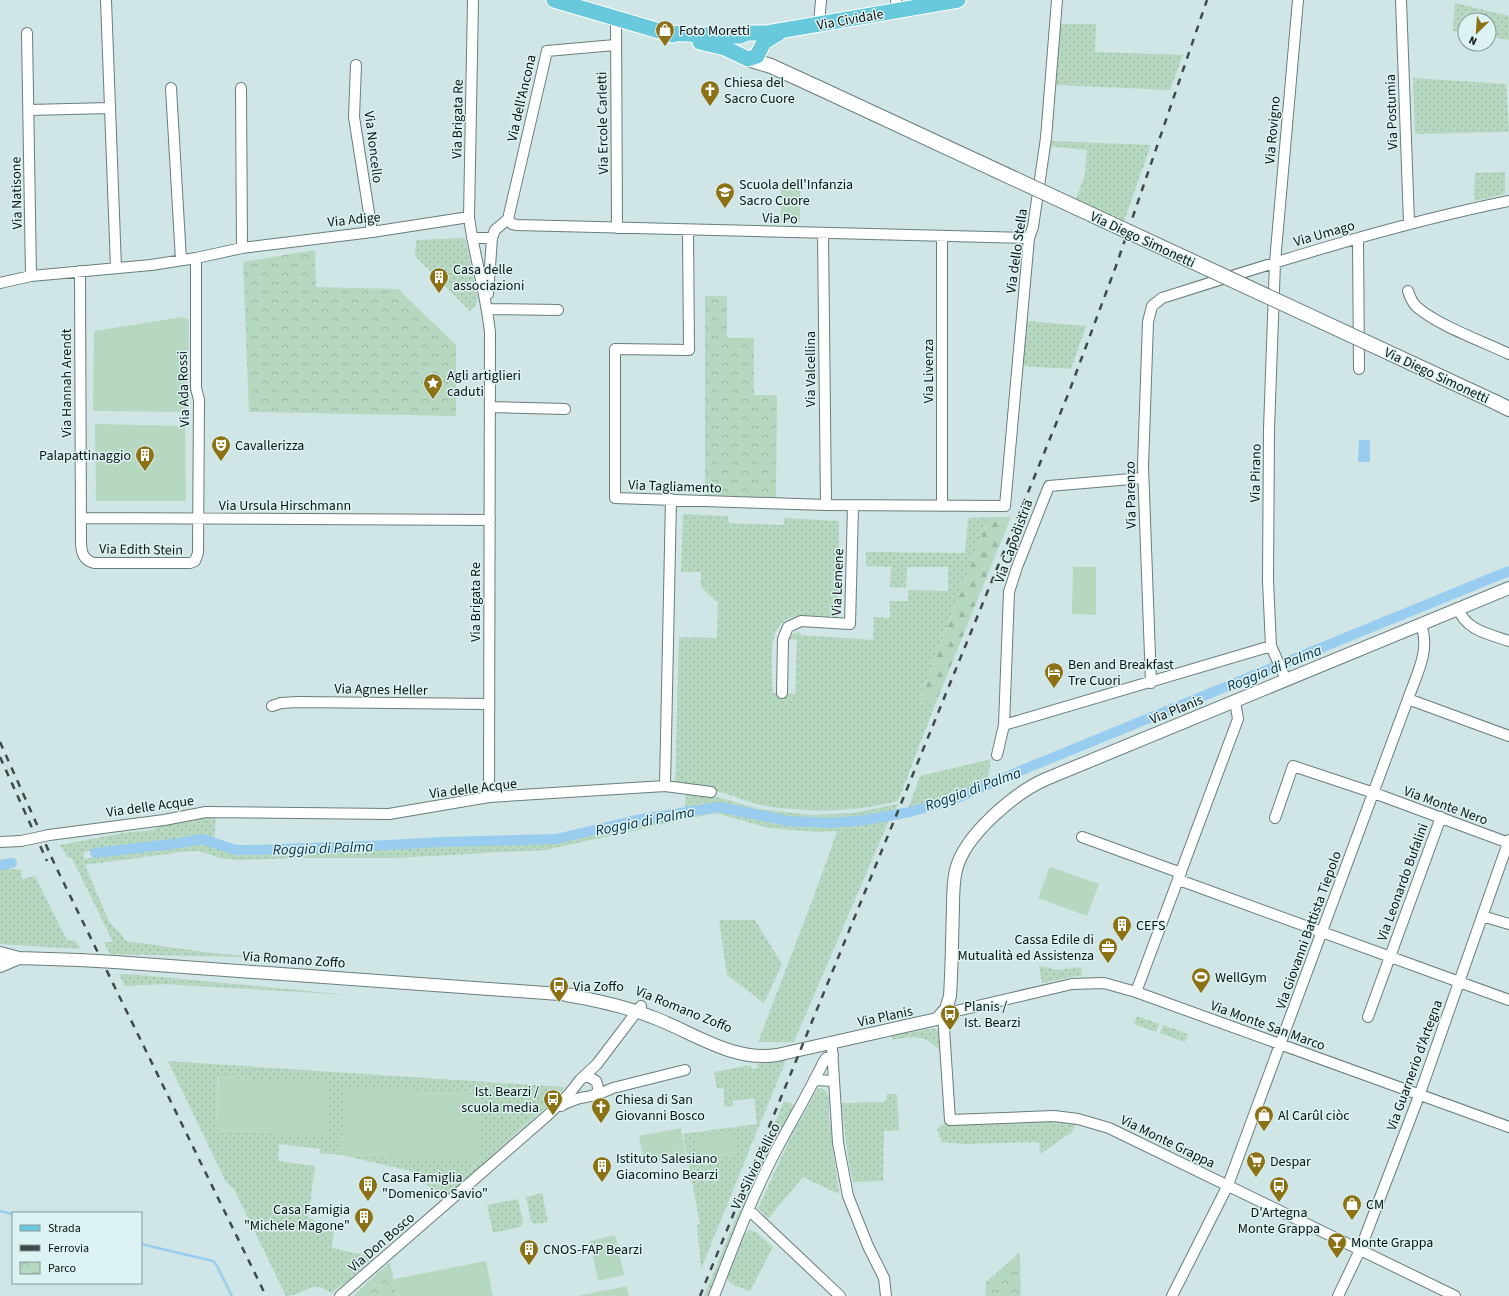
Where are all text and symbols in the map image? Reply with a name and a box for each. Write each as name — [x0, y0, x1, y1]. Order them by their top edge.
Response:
street label: Via Cividale — [815, 4, 885, 36]
north arrow — [1457, 12, 1497, 52]
shop icon: Foto Moretti — [654, 19, 676, 47]
place label: Foto Moretti — [679, 21, 750, 41]
text: N — [1466, 32, 1479, 49]
street label: Via dell'Ancona — [502, 53, 542, 144]
street label: Via Ercole Carletti — [592, 72, 614, 174]
place label: Chiesa del Sacro Cuore — [724, 73, 795, 109]
street label: Via Postumia — [1381, 74, 1403, 150]
street label: Via Brigata Re — [447, 79, 469, 159]
church icon: Chiesa del Sacro Cuore — [699, 79, 721, 107]
street label: Via Rovigno — [1260, 95, 1286, 165]
street label: Via Noncello — [359, 110, 387, 184]
street label: Via Natisone — [6, 156, 28, 229]
place label: Scuola dell'Infanzia Sacro Cuore — [739, 175, 853, 211]
school or university icon: Scuola dell'Infanzia Sacro Cuore — [714, 181, 736, 209]
street label: Via Adige — [327, 207, 382, 233]
street label: Via dello Stella — [1001, 207, 1033, 295]
street label: Via Diego Simonetti — [1087, 207, 1198, 273]
street label: Via Po — [762, 208, 798, 230]
street label: Via Umago — [1291, 216, 1357, 252]
place label: Casa delle associazioni — [453, 260, 524, 296]
building icon: Casa delle associazioni — [428, 266, 450, 294]
street label: Via Hannah Arendt — [57, 328, 77, 437]
street label: Via Valcellina — [801, 331, 821, 407]
street label: Via Livenza — [919, 339, 939, 403]
street label: Via Diego Simonetti — [1381, 343, 1492, 409]
street label: Via Ada Rossi — [173, 350, 195, 427]
place label: Agli artiglieri caduti — [447, 366, 521, 402]
place icon: Agli artiglieri caduti — [422, 372, 444, 400]
theatre icon: Cavallerizza — [210, 434, 232, 462]
place label: Cavallerizza — [235, 436, 304, 456]
street label: Via Pirano — [1245, 443, 1267, 503]
building icon: Palapattinaggio — [134, 444, 156, 472]
place label: Palapattinaggio — [39, 446, 131, 466]
street label: Via Parenzo — [1120, 461, 1142, 529]
street label: Via Tagliamento — [628, 475, 722, 499]
street label: Via Ursula Hirschmann — [219, 496, 351, 516]
street label: Via Capodistria — [990, 497, 1038, 586]
street label: Via Edith Stein — [99, 539, 183, 561]
street label: Via Lemene — [827, 548, 849, 616]
street label: Via Brigata Re — [466, 562, 486, 642]
water label: Roggia di Palma — [1224, 640, 1325, 697]
place label: Ben and Breakfast Tre Cuori — [1068, 655, 1174, 691]
hotel icon: Ben and Breakfast Tre Cuori — [1043, 661, 1065, 689]
street label: Via Agnes Heller — [334, 679, 428, 701]
street label: Via Planis — [1147, 690, 1206, 730]
water label: Roggia di Palma — [922, 762, 1024, 817]
street label: Via delle Acque — [428, 774, 518, 804]
street label: Via Monte Nero — [1401, 781, 1491, 830]
street label: Via delle Acque — [105, 791, 195, 823]
water label: Roggia di Palma — [594, 802, 697, 841]
street label: Via Leonardo Bufalini — [1372, 821, 1434, 944]
water label: Roggia di Palma — [272, 836, 374, 861]
street label: Via Giovanni Battista Tiepolo — [1271, 848, 1347, 1012]
building icon: CEFS — [1111, 914, 1133, 942]
place label: CEFS — [1136, 916, 1166, 936]
place label: Cassa Edile di Mutualità ed Assistenza — [957, 930, 1094, 966]
office icon: Cassa Edile di Mutualità ed Assistenza — [1097, 936, 1119, 964]
street label: Via Romano Zoffo — [242, 946, 346, 974]
sports icon: WellGym — [1190, 966, 1212, 994]
place label: WellGym — [1215, 968, 1267, 988]
bus stop icon: Via Zoffo — [548, 975, 570, 1003]
place label: Via Zoffo — [573, 977, 624, 997]
street label: Via Romano Zoffo — [632, 981, 735, 1038]
street label: Via Monte San Marco — [1207, 996, 1328, 1056]
place label: Planis / Ist. Bearzi — [964, 997, 1021, 1033]
street label: Via Guarnerio d'Artegna — [1382, 997, 1448, 1134]
street label: Via Planis — [856, 1001, 915, 1033]
bus stop icon: Planis / Ist. Bearzi — [939, 1003, 961, 1031]
place label: Ist. Bearzi / scuola media — [461, 1082, 539, 1118]
bus stop icon: Ist. Bearzi / scuola media — [542, 1088, 564, 1116]
place label: Chiesa di San Giovanni Bosco — [615, 1090, 705, 1126]
church icon: Chiesa di San Giovanni Bosco — [590, 1096, 612, 1124]
shop icon: Al Carûl ciòc — [1253, 1104, 1275, 1132]
place label: Al Carûl ciòc — [1278, 1106, 1350, 1126]
street label: Via Monte Grappa — [1117, 1110, 1218, 1173]
street label: Via Silvio Pellico — [726, 1120, 786, 1213]
place label: Istituto Salesiano Giacomino Bearzi — [616, 1149, 718, 1185]
supermarket icon: Despar — [1245, 1150, 1267, 1178]
place label: Despar — [1270, 1152, 1311, 1172]
building icon: Istituto Salesiano Giacomino Bearzi — [591, 1155, 613, 1183]
place label: Casa Famiglia "Domenico Savio" — [382, 1168, 488, 1204]
building icon: Casa Famiglia "Domenico Savio" — [357, 1174, 379, 1202]
bus stop icon: D'Artegna Monte Grappa — [1268, 1175, 1290, 1203]
shop icon: CM — [1341, 1193, 1363, 1221]
place label: CM — [1366, 1195, 1384, 1215]
place label: Casa Famigia "Michele Magone" — [244, 1200, 350, 1236]
place label: D'Artegna Monte Grappa — [1238, 1203, 1320, 1239]
building icon: Casa Famigia "Michele Magone" — [353, 1206, 375, 1234]
street label: Via Don Bosco — [344, 1208, 419, 1277]
legend — [12, 1212, 142, 1284]
text: Strada — [48, 1220, 81, 1237]
bar icon: Monte Grappa — [1326, 1231, 1348, 1259]
place label: Monte Grappa — [1351, 1233, 1433, 1253]
building icon: CNOS-FAP Bearzi — [518, 1238, 540, 1266]
text: Ferrovia — [48, 1240, 89, 1257]
place label: CNOS-FAP Bearzi — [543, 1240, 642, 1260]
text: Parco — [48, 1260, 76, 1277]

